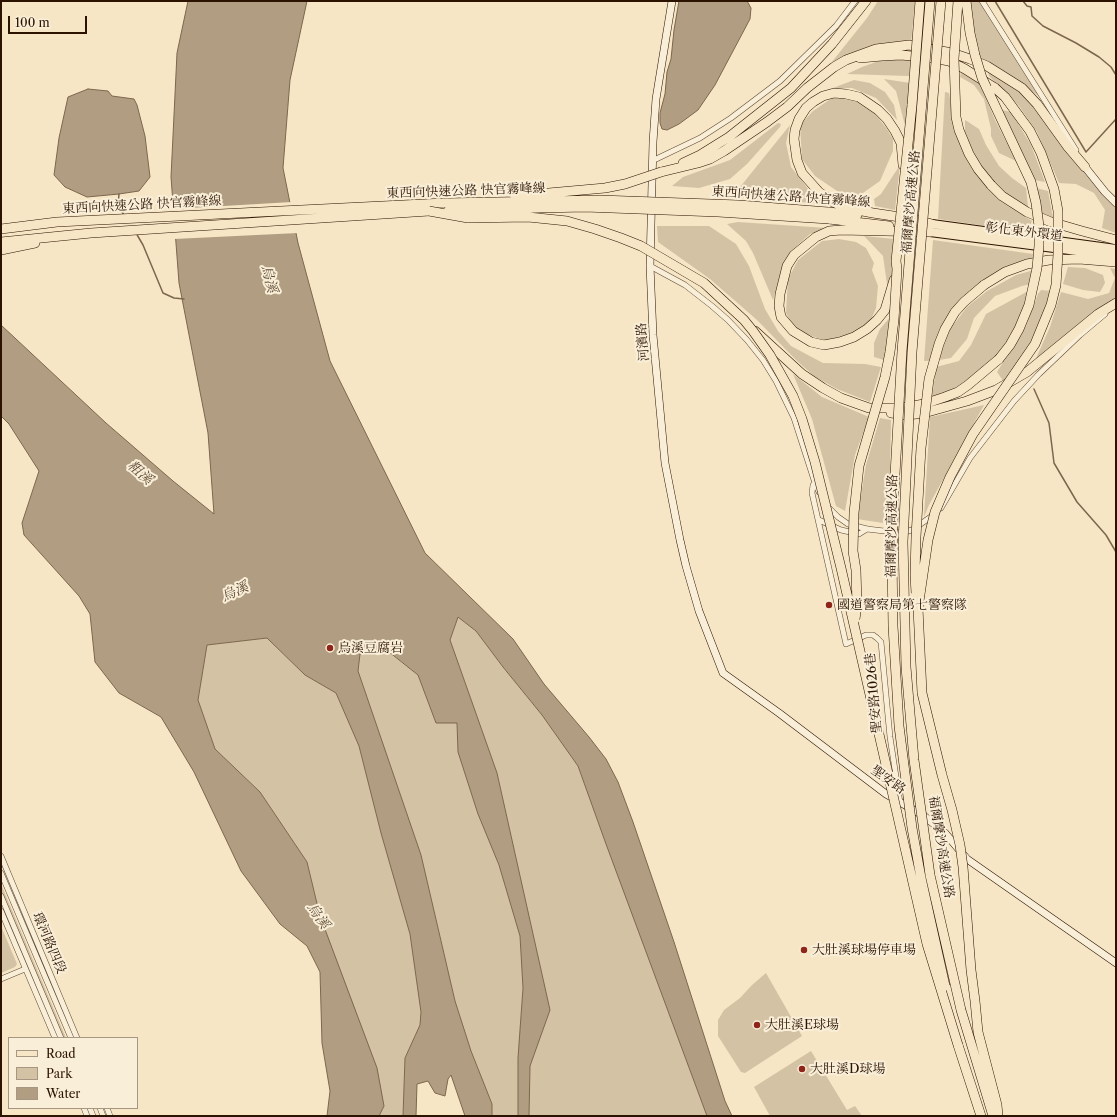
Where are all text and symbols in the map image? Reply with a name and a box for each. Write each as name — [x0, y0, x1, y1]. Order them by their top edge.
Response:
scale bar — [10, 8, 89, 34]
text: 100 m — [15, 15, 50, 30]
street label: 福爾摩沙高速公路 — [899, 150, 923, 254]
street label: 東西向快速公路 快官霧峰線 — [386, 180, 546, 202]
street label: 東西向快速公路 快官霧峰線 — [711, 184, 871, 210]
street label: 東西向快速公路 快官霧峰線 — [62, 193, 222, 217]
street label: 彰化東外環道 — [984, 220, 1064, 244]
water label: 烏溪 — [257, 263, 281, 295]
street label: 河濱路 — [634, 322, 652, 362]
water label: 粗溪 — [124, 457, 156, 489]
street label: 福爾摩沙高速公路 — [883, 474, 901, 578]
water label: 烏溪 — [219, 578, 251, 606]
place label: 國道警察局第七警察隊 — [837, 597, 967, 613]
marker: 國道警察局第七警察隊 — [824, 600, 834, 610]
place label: 烏溪豆腐岩 — [338, 640, 403, 656]
marker: 烏溪豆腐岩 — [325, 643, 335, 653]
street label: 聖安路1026巷 — [863, 652, 885, 734]
street label: 聖安路 — [868, 762, 908, 798]
street label: 福爾摩沙高速公路 — [925, 794, 957, 900]
water label: 烏溪 — [303, 900, 333, 932]
street label: 環河路四段 — [29, 910, 69, 976]
place label: 大肚溪球場停車場 — [812, 942, 916, 958]
marker: 大肚溪球場停車場 — [799, 945, 809, 955]
place label: 大肚溪E球場 — [765, 1017, 839, 1033]
marker: 大肚溪E球場 — [752, 1020, 762, 1030]
legend — [8, 1037, 138, 1109]
text: Road — [46, 1046, 76, 1061]
place label: 大肚溪D球場 — [810, 1061, 886, 1077]
marker: 大肚溪D球場 — [797, 1064, 807, 1074]
text: Park — [46, 1066, 72, 1081]
text: Water — [46, 1086, 80, 1101]

